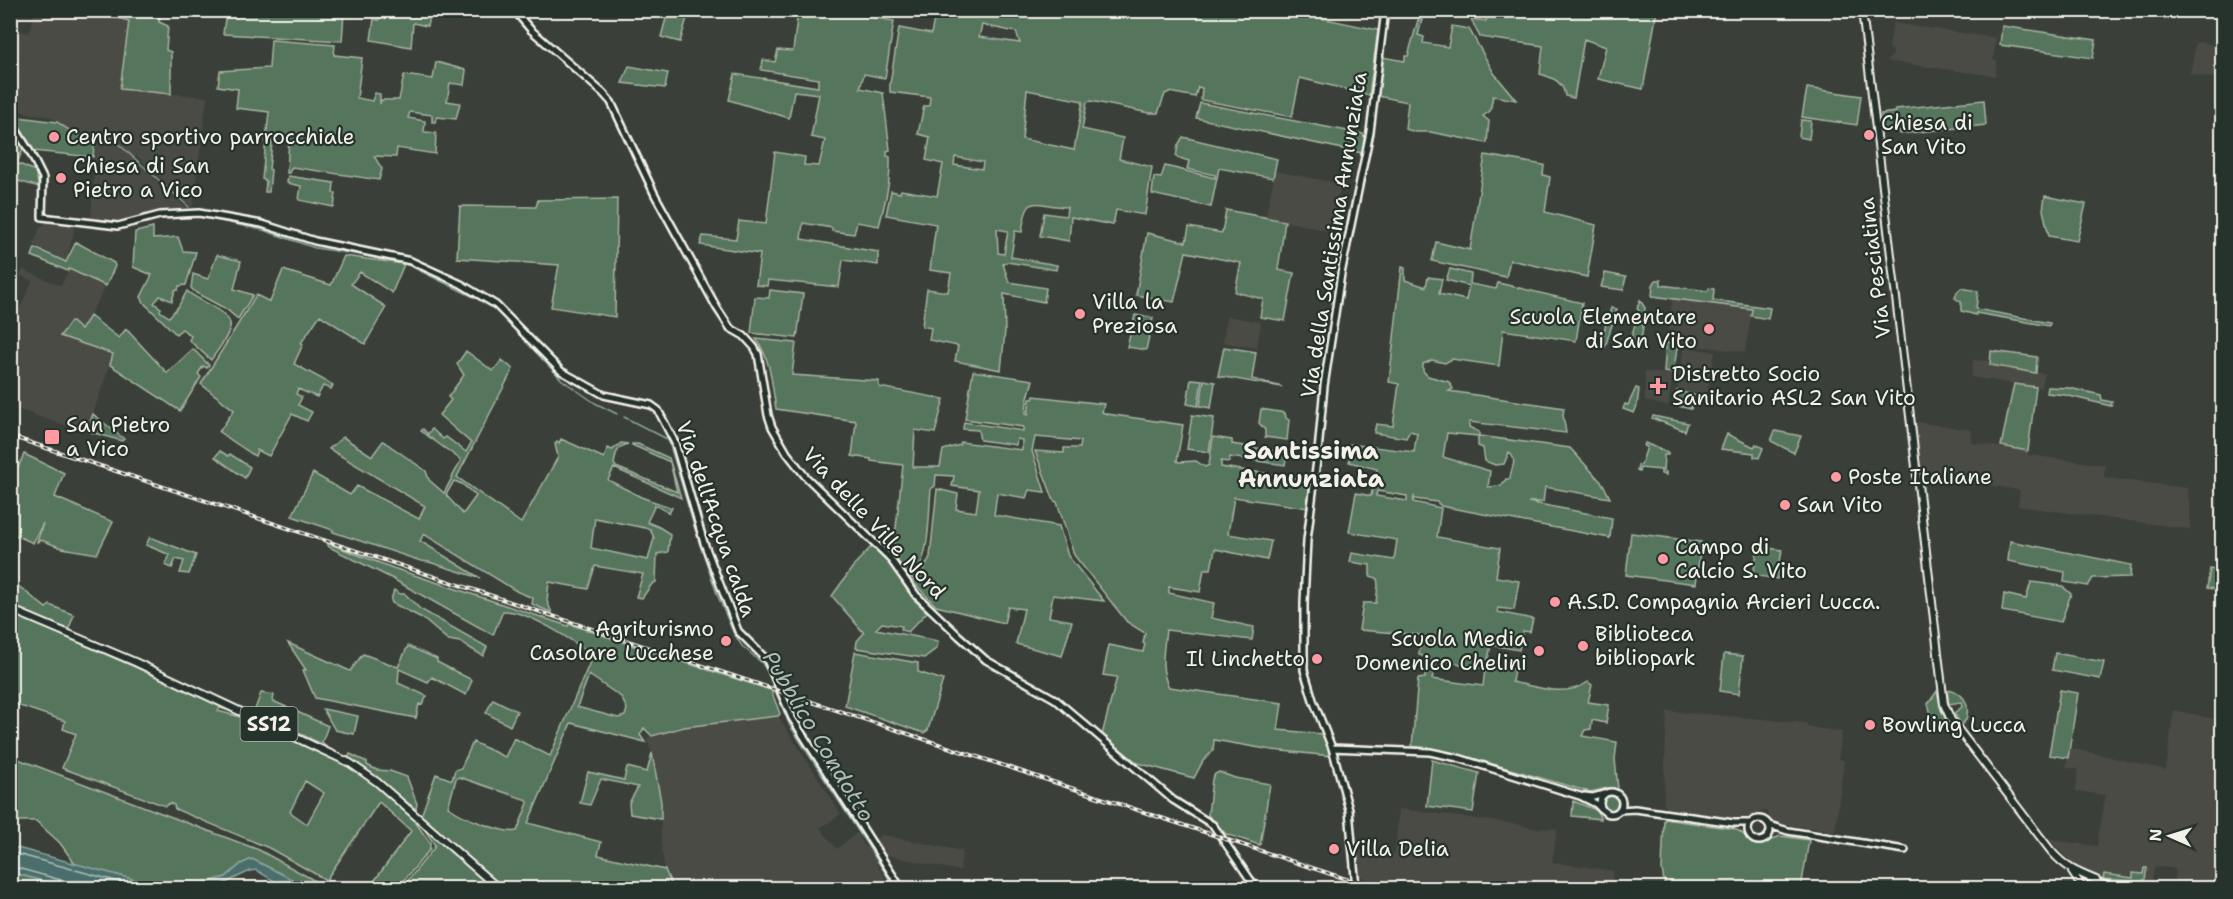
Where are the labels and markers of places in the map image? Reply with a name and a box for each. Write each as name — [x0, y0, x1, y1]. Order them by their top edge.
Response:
place label: Chiesa di San Vito — [1881, 109, 1973, 161]
place label: Centro sportivo parrocchiale — [66, 123, 355, 151]
marker: Chiesa di San Vito — [1862, 128, 1876, 142]
marker: Centro sportivo parrocchiale — [47, 130, 61, 144]
place label: Chiesa di San Pietro a Vico — [73, 152, 210, 204]
marker: Chiesa di San Pietro a Vico — [54, 171, 68, 185]
place label: Villa la Preziosa — [1092, 288, 1177, 340]
place label: Scuola Elementare di San Vito — [1510, 303, 1697, 355]
marker: Villa la Preziosa — [1073, 307, 1087, 321]
marker: Scuola Elementare di San Vito — [1702, 322, 1716, 336]
place label: Distretto Socio Sanitario ASL2 San Vito — [1672, 360, 1916, 412]
marker: Distretto Socio Sanitario ASL2 San Vito — [1649, 377, 1667, 395]
place label: San Pietro a Vico — [66, 411, 170, 463]
marker: San Pietro a Vico — [43, 428, 61, 446]
place label: Poste Italiane — [1848, 463, 1992, 491]
marker: Poste Italiane — [1829, 470, 1843, 484]
place label: San Vito — [1797, 491, 1883, 519]
marker: San Vito — [1778, 498, 1792, 512]
place label: Campo di Calcio S. Vito — [1675, 533, 1807, 585]
marker: Campo di Calcio S. Vito — [1656, 552, 1670, 566]
place label: A.S.D. Compagnia Arcieri Lucca. — [1567, 588, 1880, 616]
marker: A.S.D. Compagnia Arcieri Lucca. — [1548, 595, 1562, 609]
place label: Agriturismo Casolare Lucchese — [529, 615, 714, 667]
place label: Biblioteca bibliopark — [1595, 620, 1696, 672]
place label: Scuola Media Domenico Chelini — [1355, 625, 1527, 677]
marker: Agriturismo Casolare Lucchese — [719, 634, 733, 648]
marker: Biblioteca bibliopark — [1576, 639, 1590, 653]
marker: Scuola Media Domenico Chelini — [1532, 644, 1546, 658]
place label: Il Linchetto — [1186, 645, 1305, 673]
marker: Il Linchetto — [1310, 652, 1324, 666]
place label: Bowling Lucca — [1882, 711, 2026, 739]
marker: Bowling Lucca — [1863, 718, 1877, 732]
place label: Villa Delia — [1346, 835, 1449, 863]
marker: Villa Delia — [1327, 842, 1341, 856]

